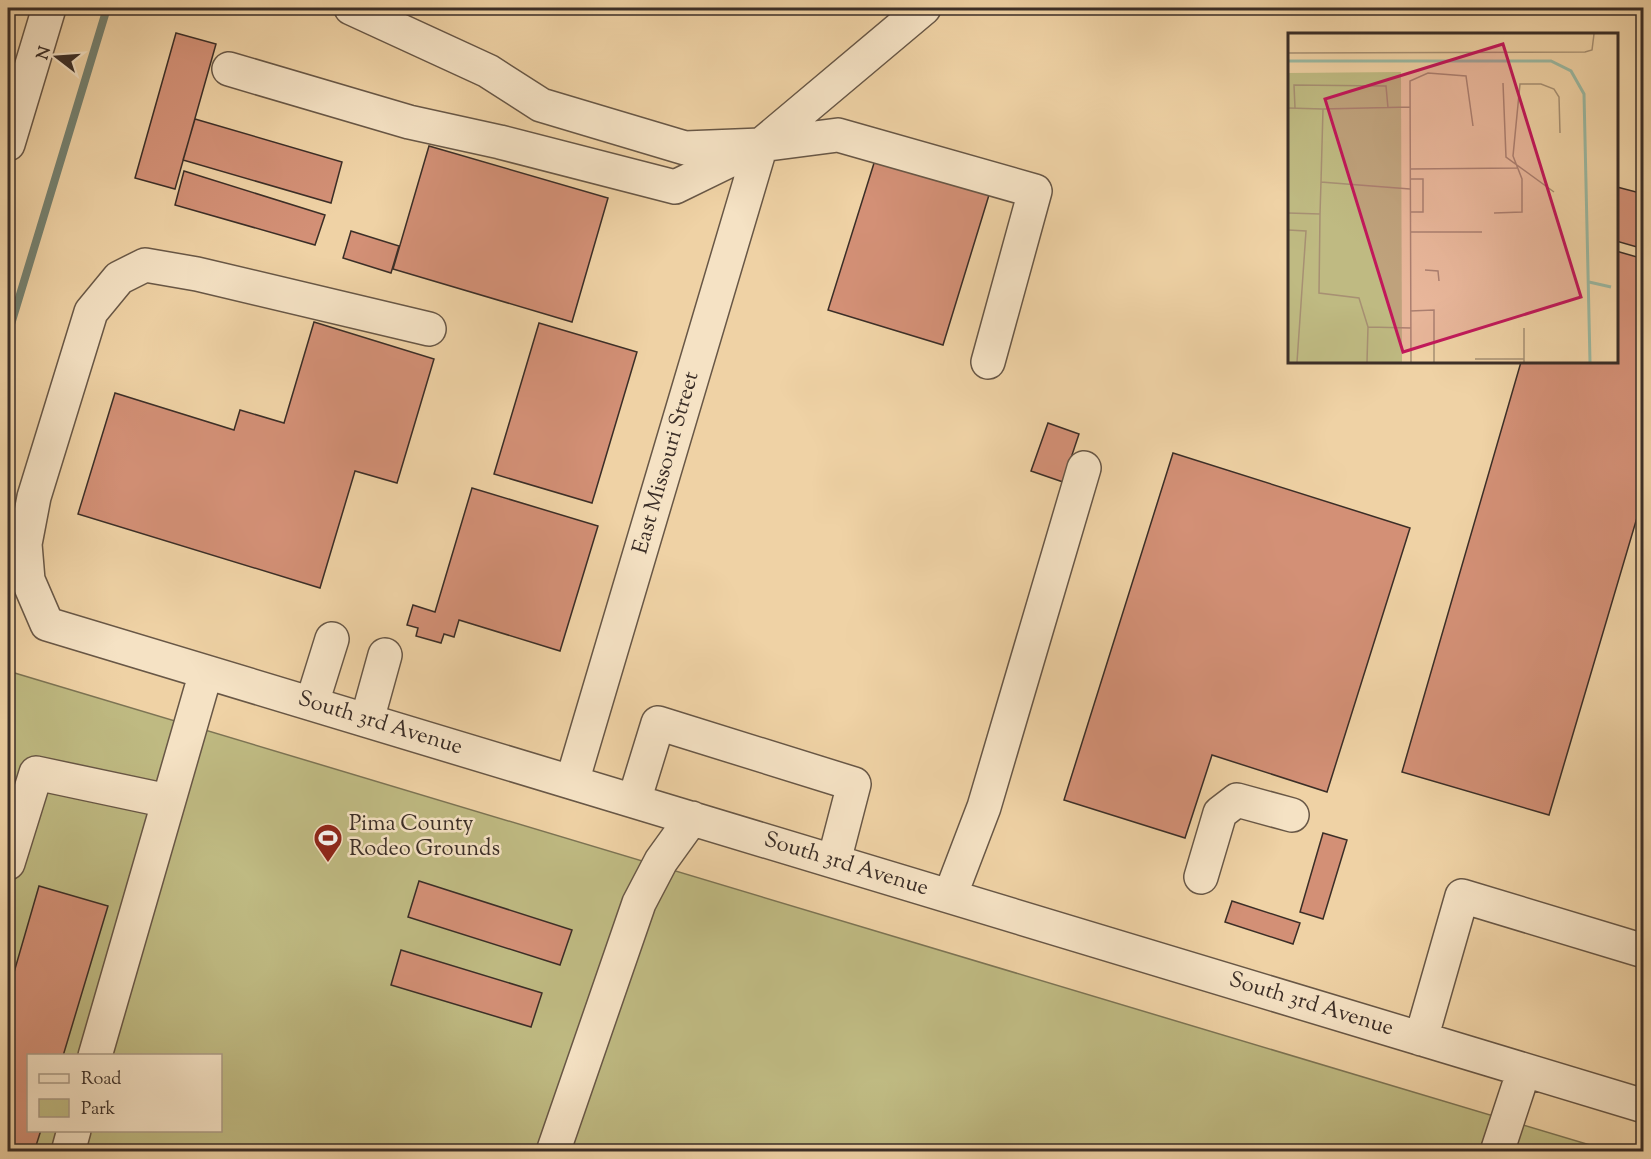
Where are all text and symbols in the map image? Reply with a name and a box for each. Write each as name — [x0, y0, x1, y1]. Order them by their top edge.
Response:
north arrow — [27, 27, 87, 87]
inset map — [1288, 33, 1618, 363]
text: N — [32, 44, 58, 63]
street label: East Missouri Street — [626, 367, 709, 558]
street label: South 3rd Avenue — [294, 684, 466, 764]
place label: Pima County Rodeo Grounds — [349, 809, 500, 866]
sports icon: Pima County Rodeo Grounds — [312, 822, 344, 864]
street label: South 3rd Avenue — [760, 825, 932, 905]
street label: South 3rd Avenue — [1225, 965, 1397, 1045]
legend — [27, 1054, 222, 1132]
text: Road — [81, 1067, 121, 1093]
text: Park — [81, 1097, 116, 1123]

